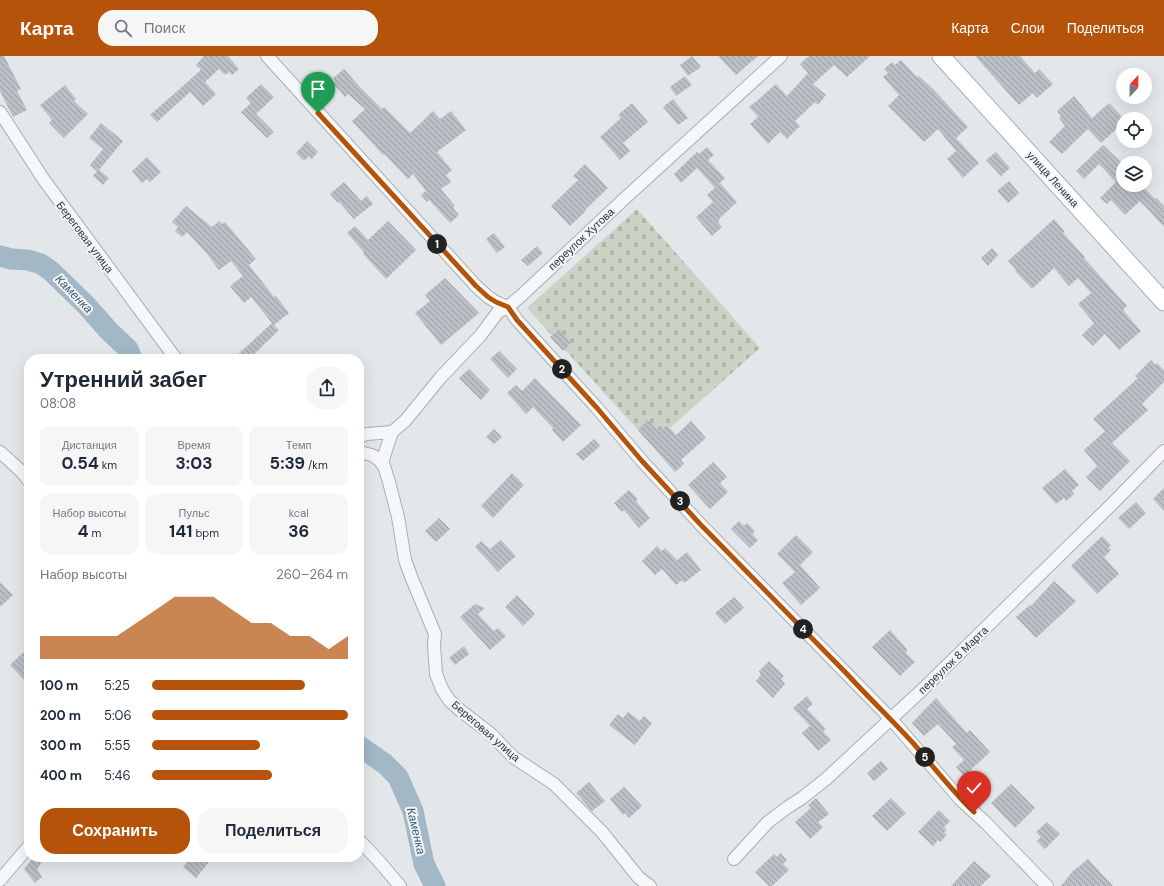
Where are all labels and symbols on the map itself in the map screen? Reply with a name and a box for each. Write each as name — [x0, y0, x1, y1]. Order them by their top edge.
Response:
north arrow — [1116, 68, 1152, 104]
pin — [301, 72, 335, 113]
street label: улица Ленина — [1024, 148, 1083, 211]
street label: Береговая улица — [53, 198, 117, 276]
street label: переулок Хутова — [545, 204, 618, 273]
pin: 1 — [427, 234, 447, 254]
water label: Каменка — [52, 271, 97, 317]
pin: 2 — [552, 359, 572, 379]
pin: 3 — [670, 491, 690, 511]
pin: 4 — [793, 619, 813, 639]
street label: переулок 8 Марта — [915, 622, 991, 697]
street label: Береговая улица — [449, 697, 524, 765]
pin: 5 — [915, 747, 935, 767]
pin — [957, 771, 991, 812]
water label: Каменка — [403, 806, 429, 856]

